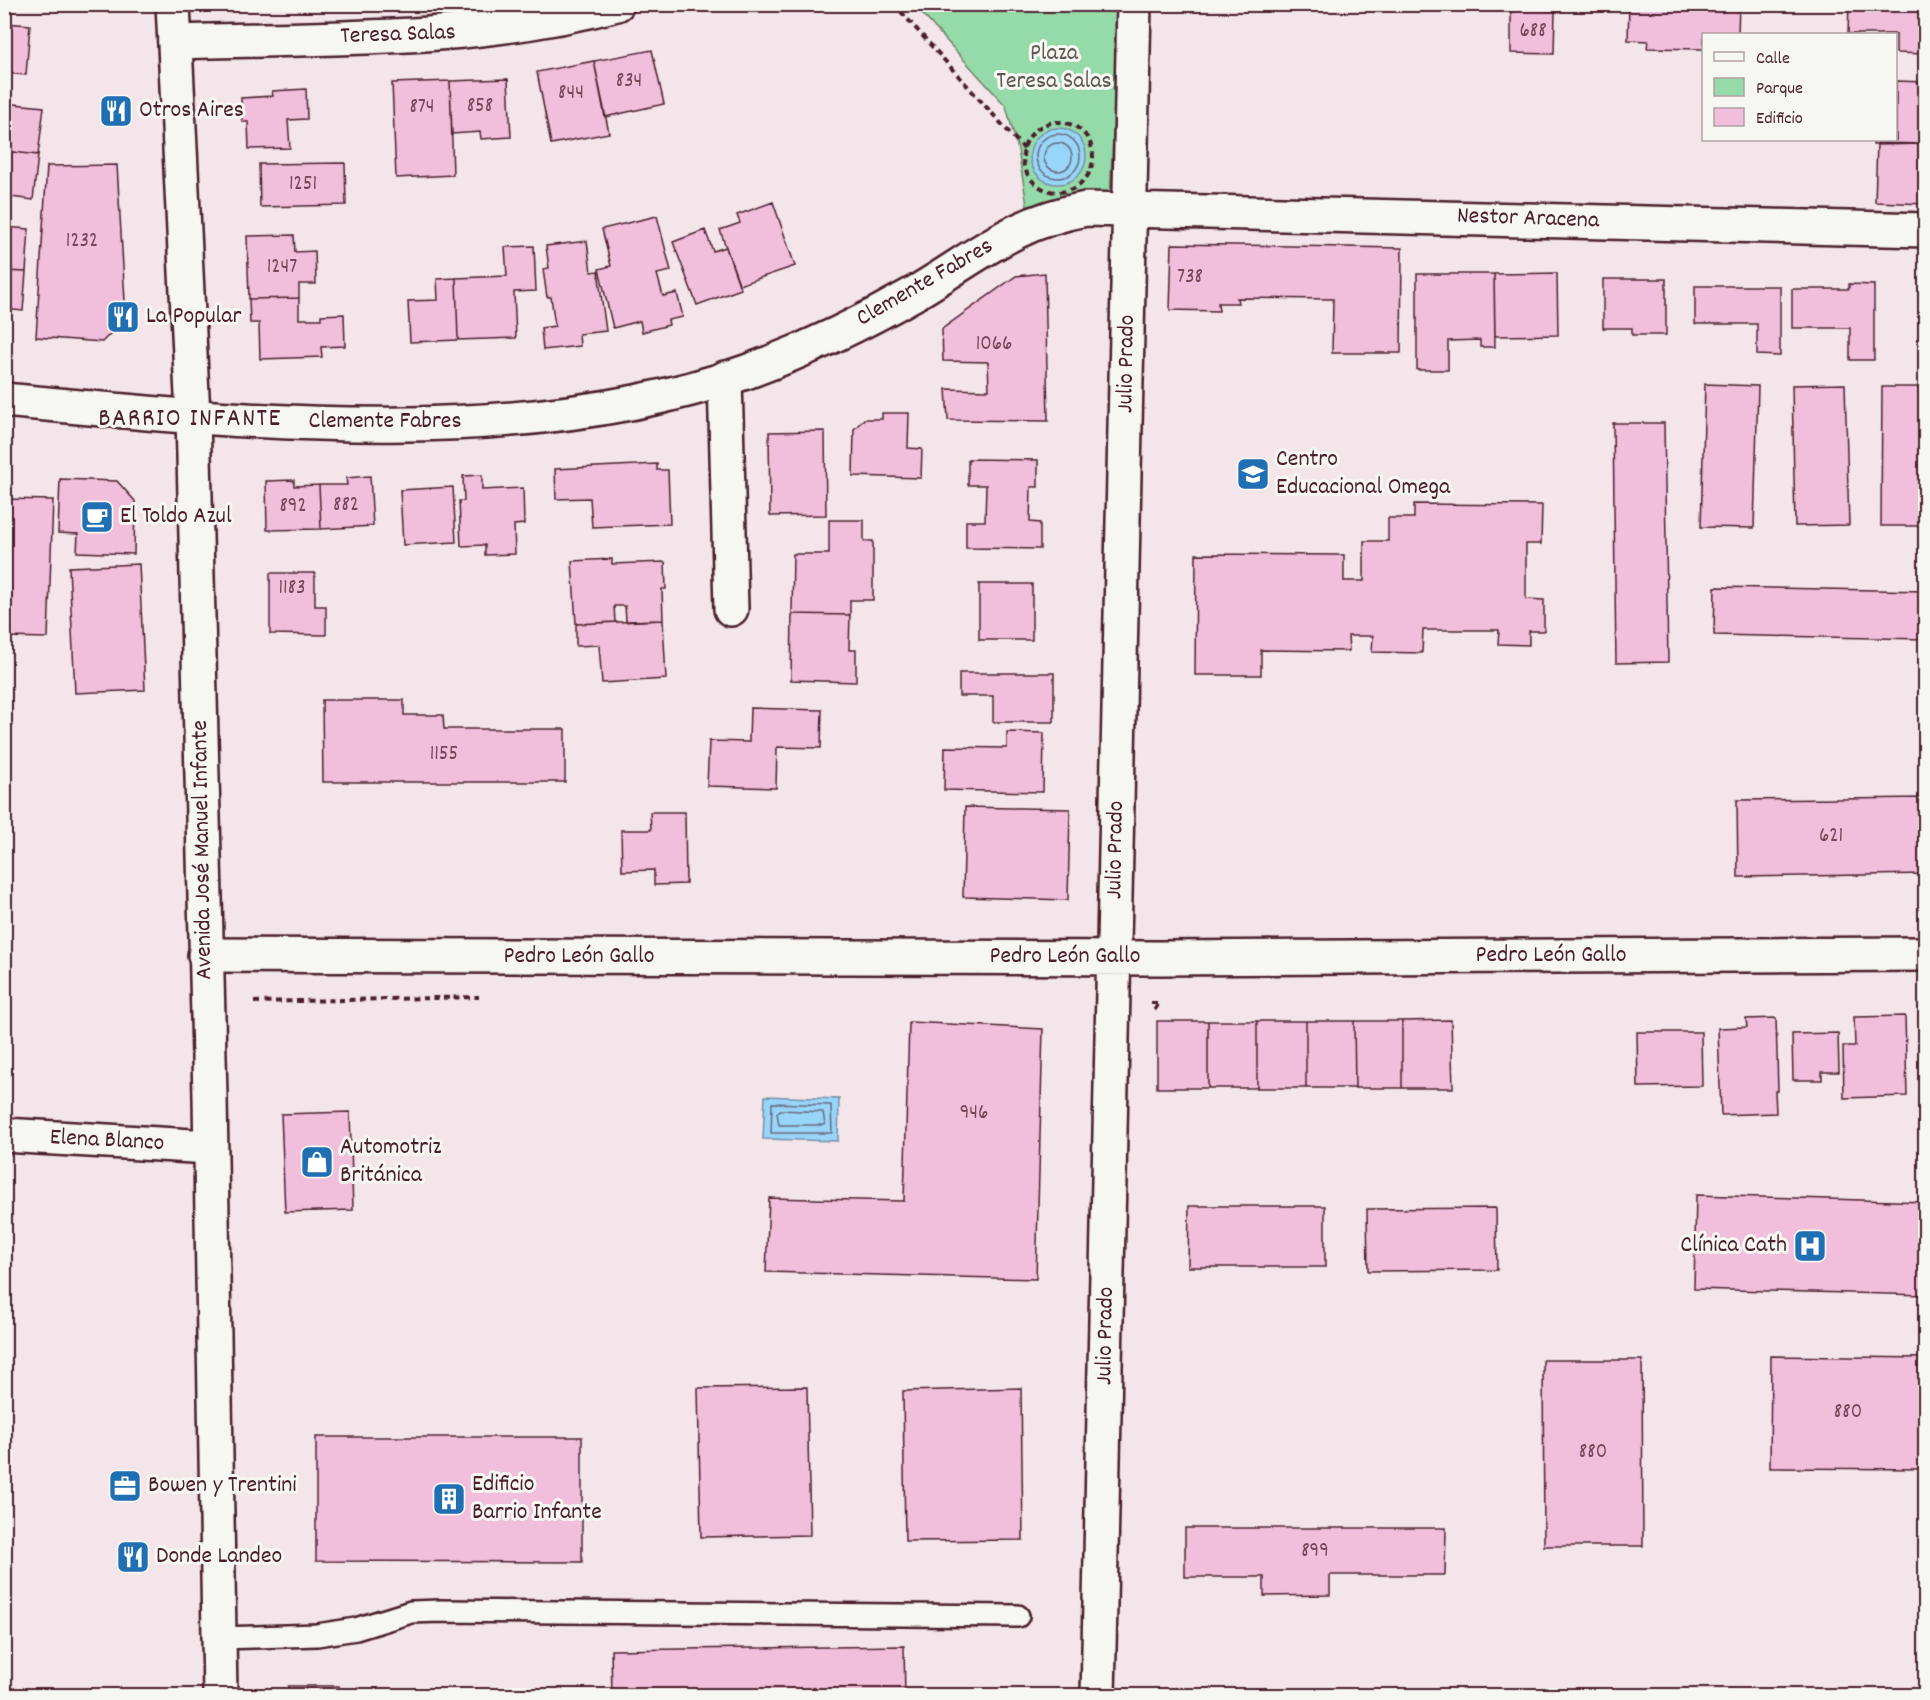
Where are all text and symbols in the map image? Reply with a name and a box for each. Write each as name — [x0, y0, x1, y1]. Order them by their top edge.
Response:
street label: Teresa Salas — [340, 16, 456, 54]
house number: 688 — [1519, 17, 1547, 47]
legend — [1702, 33, 1897, 141]
park label: Plaza Teresa Salas — [996, 37, 1112, 99]
text: Calle — [1756, 47, 1790, 72]
house number: 834 — [616, 67, 642, 97]
text: Parque — [1756, 77, 1803, 102]
house number: 844 — [558, 79, 584, 109]
house number: 858 — [467, 92, 493, 122]
restaurant icon: Otros Aires — [98, 93, 134, 129]
house number: 874 — [409, 93, 435, 123]
place label: Otros Aires — [139, 94, 244, 128]
text: Edificio — [1756, 107, 1803, 132]
house number: 1251 — [289, 170, 317, 200]
street label: Nestor Aracena — [1456, 200, 1600, 238]
house number: 1232 — [66, 227, 98, 257]
street label: Clemente Fabres — [850, 230, 1000, 336]
house number: 1247 — [267, 253, 297, 283]
house number: 738 — [1177, 263, 1203, 293]
restaurant icon: La Popular — [105, 299, 141, 335]
place label: La Popular — [146, 300, 242, 334]
street label: Julio Prado — [1109, 315, 1145, 413]
house number: 1066 — [976, 330, 1012, 360]
district label: BARRIO INFANTE — [98, 401, 282, 438]
street label: Clemente Fabres — [308, 405, 462, 439]
place label: Centro Educacional Omega — [1276, 443, 1451, 505]
school or university icon: Centro Educacional Omega — [1235, 456, 1271, 492]
house number: 882 — [333, 491, 359, 521]
house number: 892 — [279, 492, 307, 522]
cafe icon: El Toldo Azul — [79, 499, 115, 535]
place label: El Toldo Azul — [120, 500, 232, 534]
house number: 1183 — [279, 574, 305, 604]
street label: Avenida José Manuel Infante — [184, 720, 222, 980]
house number: 1155 — [430, 740, 458, 770]
street label: Julio Prado — [1098, 801, 1134, 899]
house number: 621 — [1819, 822, 1843, 852]
street label: Pedro León Gallo — [1476, 939, 1626, 973]
street label: Pedro León Gallo — [504, 940, 654, 974]
street label: Pedro León Gallo — [990, 940, 1140, 974]
house number: 946 — [960, 1099, 988, 1129]
street label: Elena Blanco — [49, 1121, 165, 1161]
place label: Automotriz Británica — [340, 1131, 441, 1193]
shop icon: Automotriz Británica — [299, 1144, 335, 1180]
hospital icon: Clínica Cath — [1792, 1228, 1828, 1264]
place label: Clínica Cath — [1680, 1229, 1787, 1263]
street label: Julio Prado — [1088, 1287, 1124, 1385]
house number: 880 — [1834, 1398, 1862, 1428]
house number: 880 — [1579, 1438, 1607, 1468]
office icon: Bowen y Trentini — [107, 1468, 143, 1504]
place label: Edificio Barrio Infante — [472, 1468, 602, 1530]
place label: Bowen y Trentini — [148, 1469, 297, 1503]
building icon: Edificio Barrio Infante — [431, 1481, 467, 1517]
house number: 899 — [1301, 1537, 1329, 1567]
restaurant icon: Donde Landeo — [115, 1539, 151, 1575]
place label: Donde Landeo — [156, 1540, 282, 1574]

